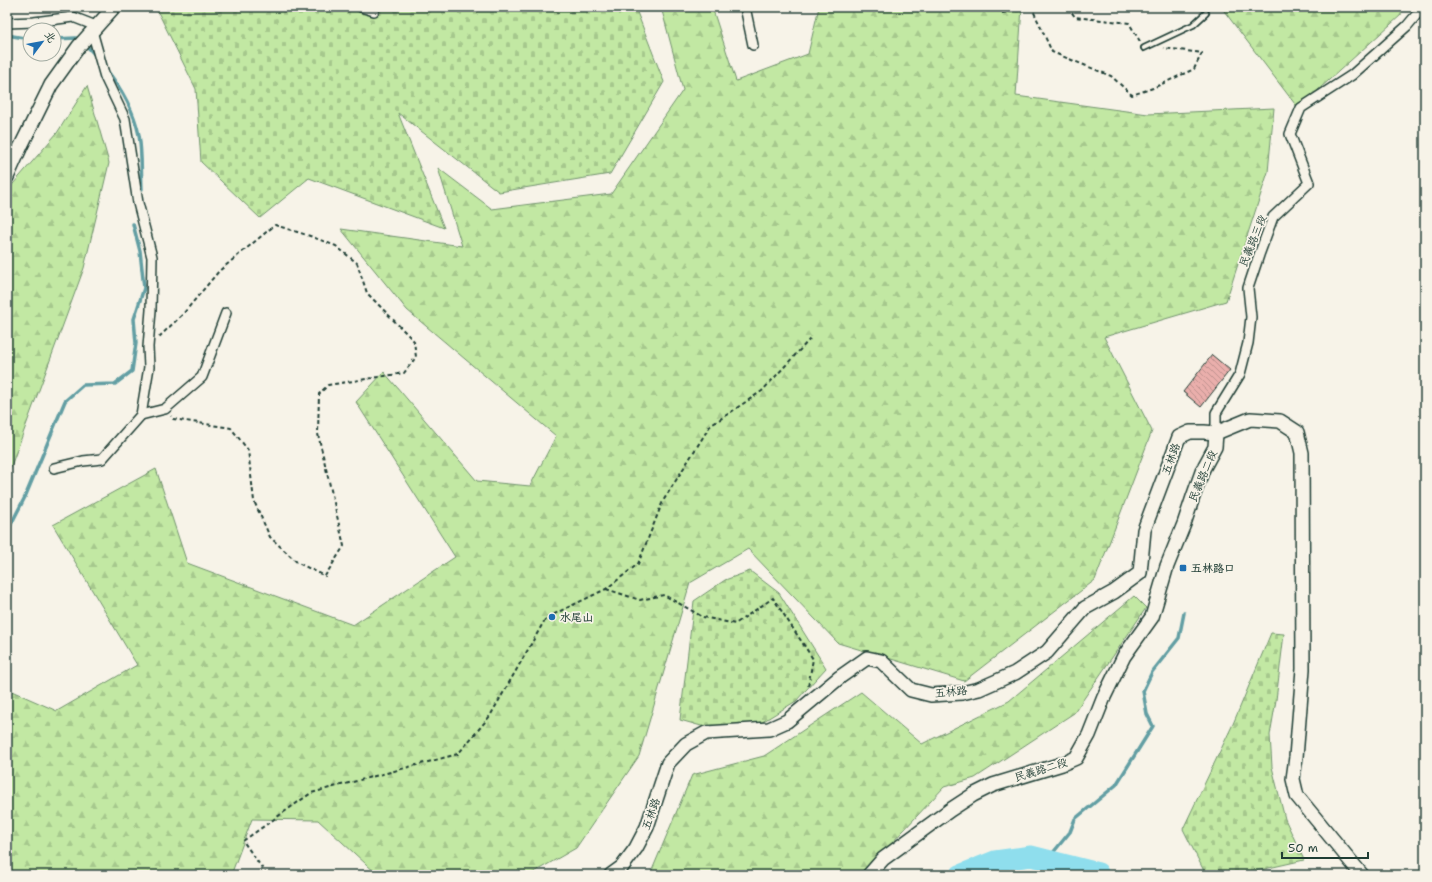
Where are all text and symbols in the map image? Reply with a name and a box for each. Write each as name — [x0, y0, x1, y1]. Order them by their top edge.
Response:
north arrow — [22, 22, 62, 62]
text: 北 — [41, 28, 59, 46]
street label: 民義路三段 — [1236, 213, 1270, 269]
street label: 五林路 — [1158, 441, 1184, 477]
street label: 民義路二段 — [1185, 448, 1221, 504]
place label: 五林路口 — [1191, 561, 1235, 576]
marker: 五林路口 — [1178, 563, 1188, 573]
place label: 水尾山 — [560, 610, 593, 625]
marker: 水尾山 — [547, 612, 557, 622]
street label: 五林路 — [934, 683, 968, 701]
street label: 民義路二段 — [1013, 755, 1069, 785]
street label: 五林路 — [638, 796, 664, 832]
scale bar — [1282, 834, 1368, 860]
text: 50 m — [1288, 840, 1318, 856]

